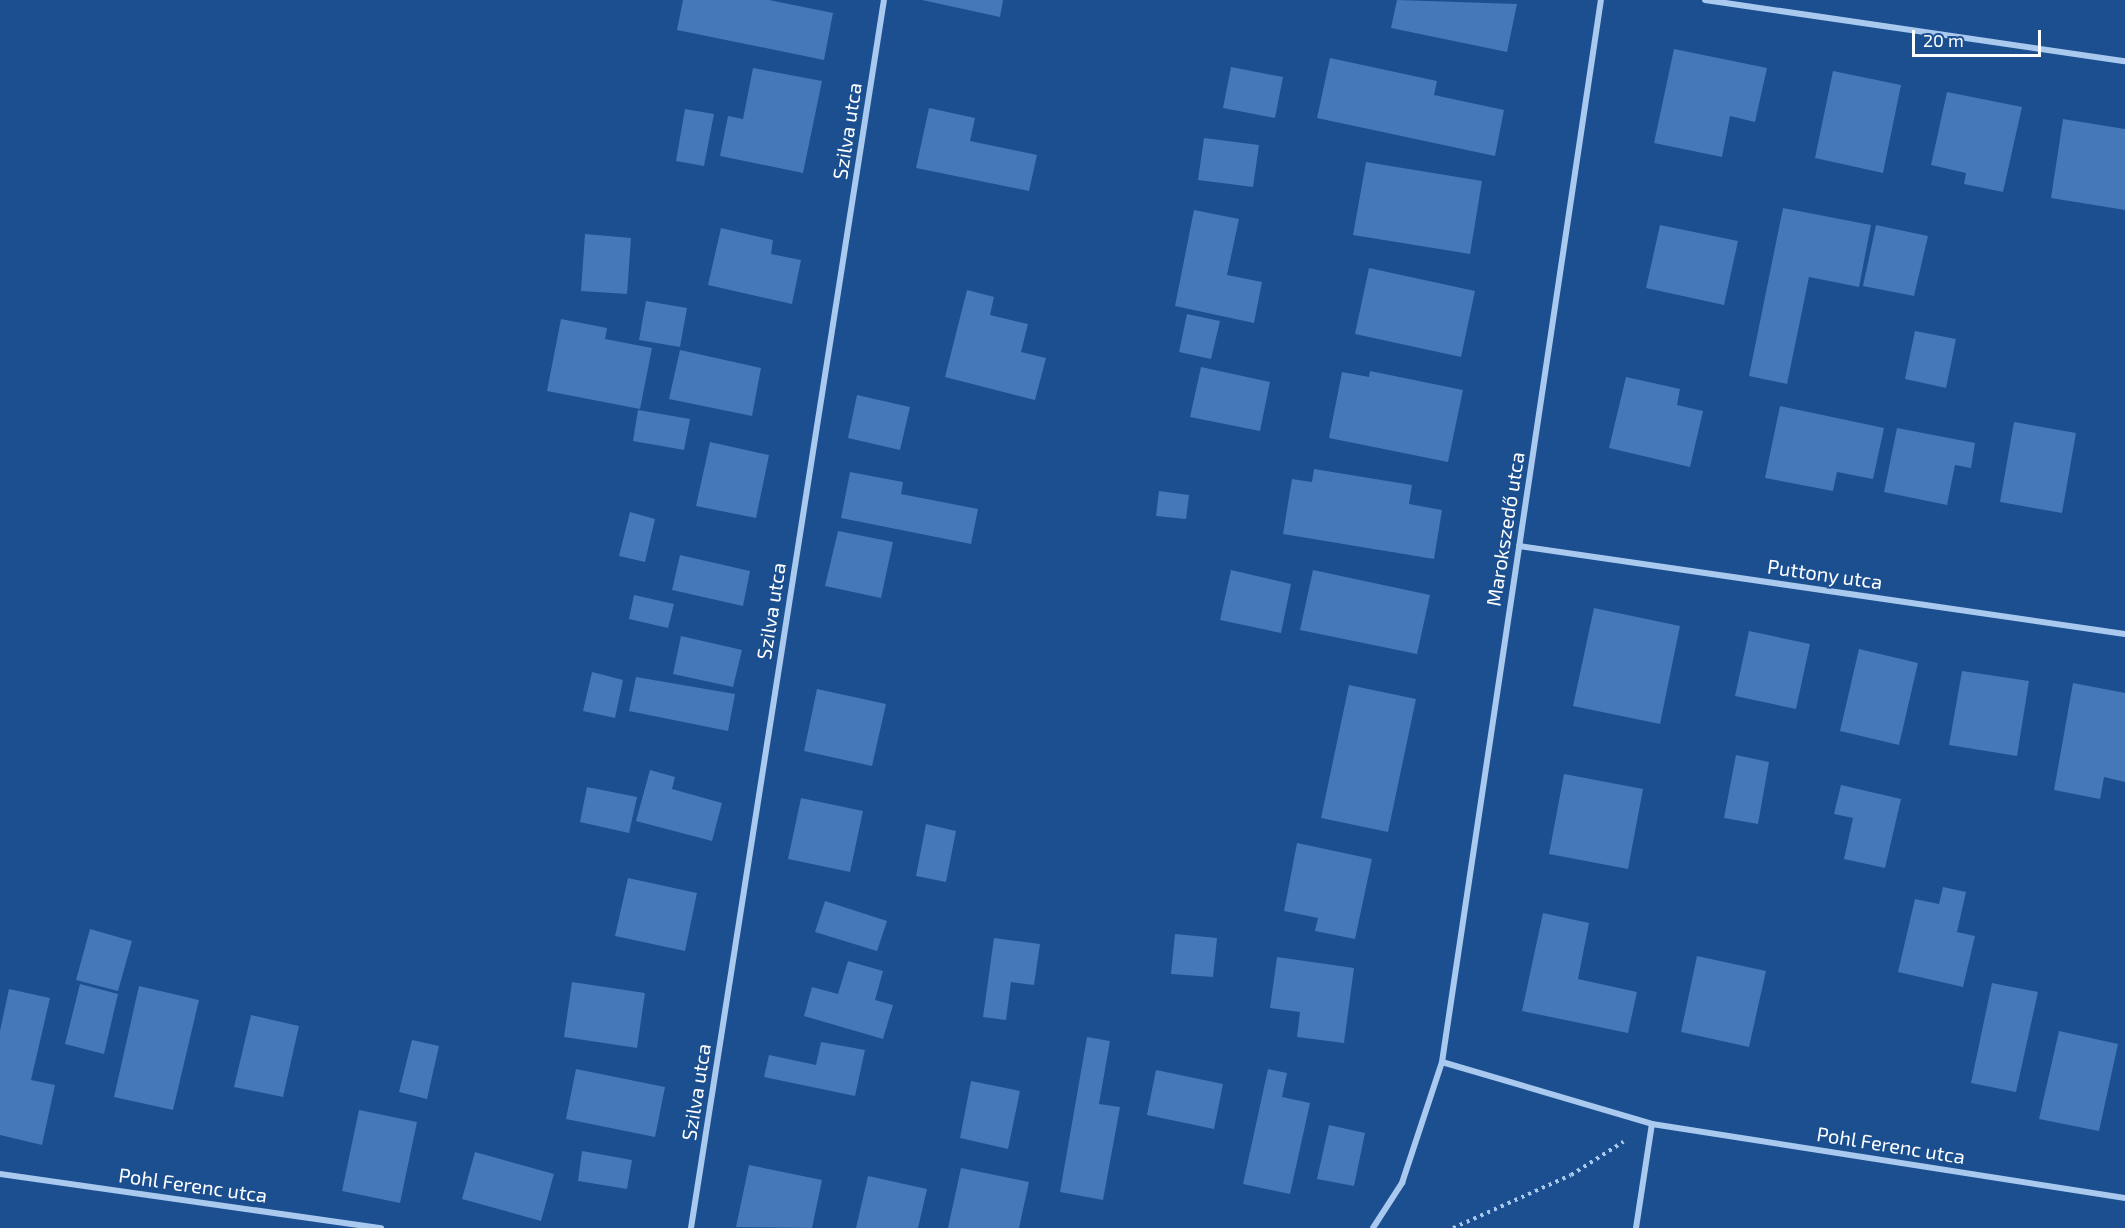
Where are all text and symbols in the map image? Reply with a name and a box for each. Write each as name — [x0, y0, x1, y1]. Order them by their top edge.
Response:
scale bar — [1915, 18, 2044, 56]
text: 20 m — [1923, 29, 1964, 51]
street label: Szilva utca — [828, 81, 866, 181]
street label: Marokszedő utca — [1481, 450, 1529, 608]
street label: Puttony utca — [1766, 554, 1884, 594]
street label: Szilva utca — [752, 561, 790, 661]
street label: Szilva utca — [677, 1042, 715, 1142]
street label: Pohl Ferenc utca — [1815, 1121, 1967, 1169]
street label: Pohl Ferenc utca — [117, 1163, 269, 1207]

